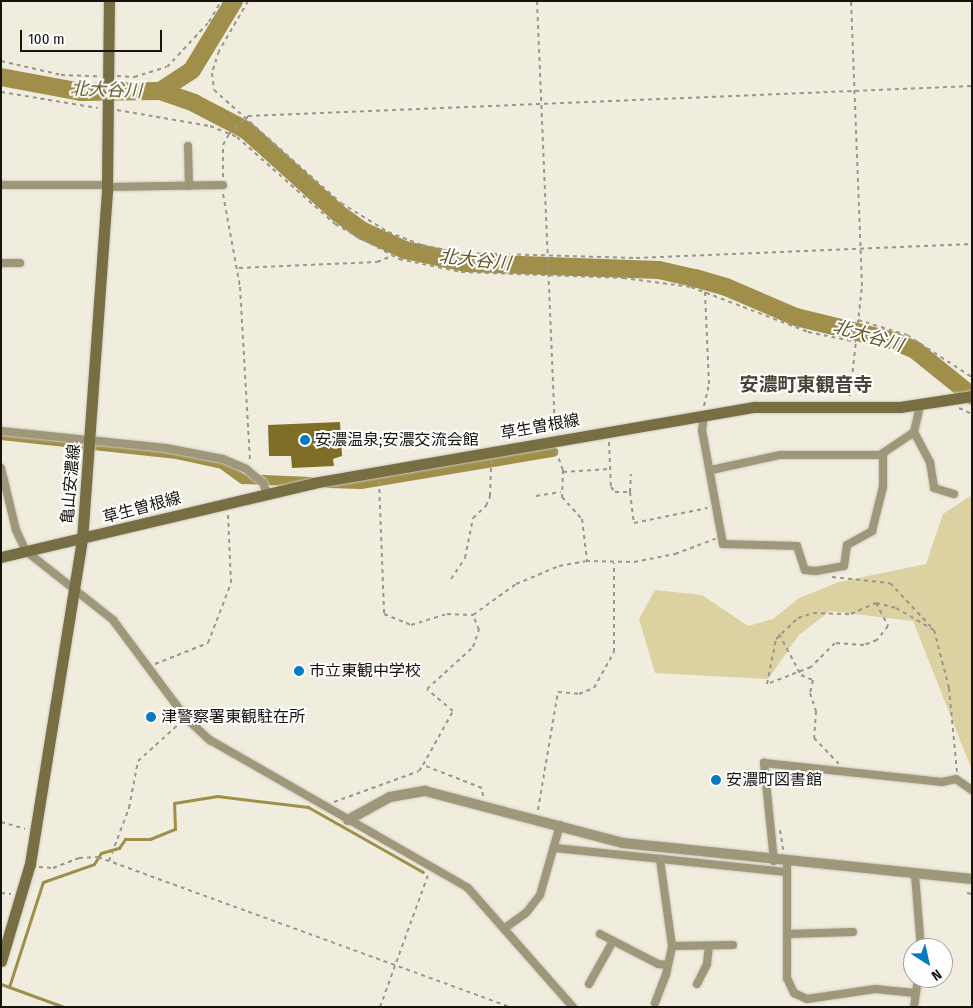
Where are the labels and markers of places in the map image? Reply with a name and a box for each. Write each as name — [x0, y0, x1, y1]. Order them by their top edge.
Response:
place label: 安濃温泉;安濃交流会館 — [315, 430, 478, 450]
marker: 安濃温泉;安濃交流会館 — [299, 434, 311, 446]
place label: 市立東観中学校 — [309, 661, 421, 681]
marker: 市立東観中学校 — [293, 665, 305, 677]
place label: 津警察署東観駐在所 — [161, 707, 305, 727]
marker: 津警察署東観駐在所 — [145, 711, 157, 723]
place label: 安濃町図書館 — [726, 770, 822, 790]
marker: 安濃町図書館 — [710, 774, 722, 786]

